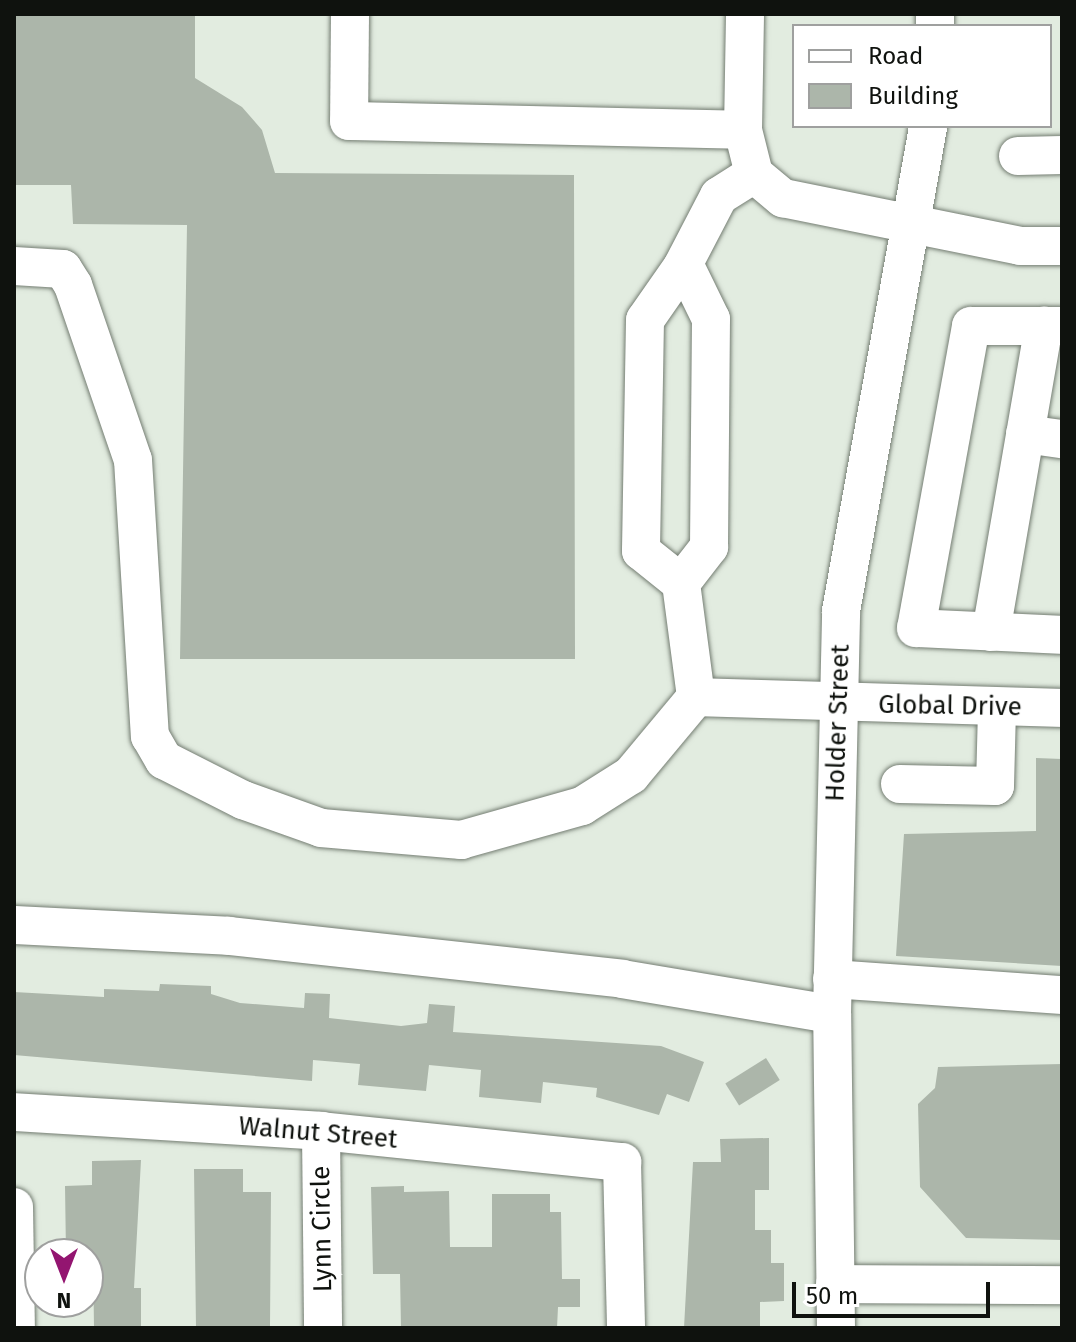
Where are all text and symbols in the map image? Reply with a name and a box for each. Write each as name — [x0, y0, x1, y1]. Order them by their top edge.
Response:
legend — [792, 24, 1052, 128]
text: Road — [868, 42, 923, 70]
text: Building — [868, 82, 958, 110]
street label: Holder Street — [820, 644, 856, 802]
street label: Global Drive — [878, 689, 1022, 723]
street label: Walnut Street — [237, 1111, 399, 1155]
street label: Lynn Circle — [305, 1165, 339, 1293]
north arrow — [24, 1238, 104, 1318]
scale bar — [796, 1266, 994, 1316]
text: 50 m — [806, 1282, 858, 1310]
text: N — [57, 1287, 71, 1314]

